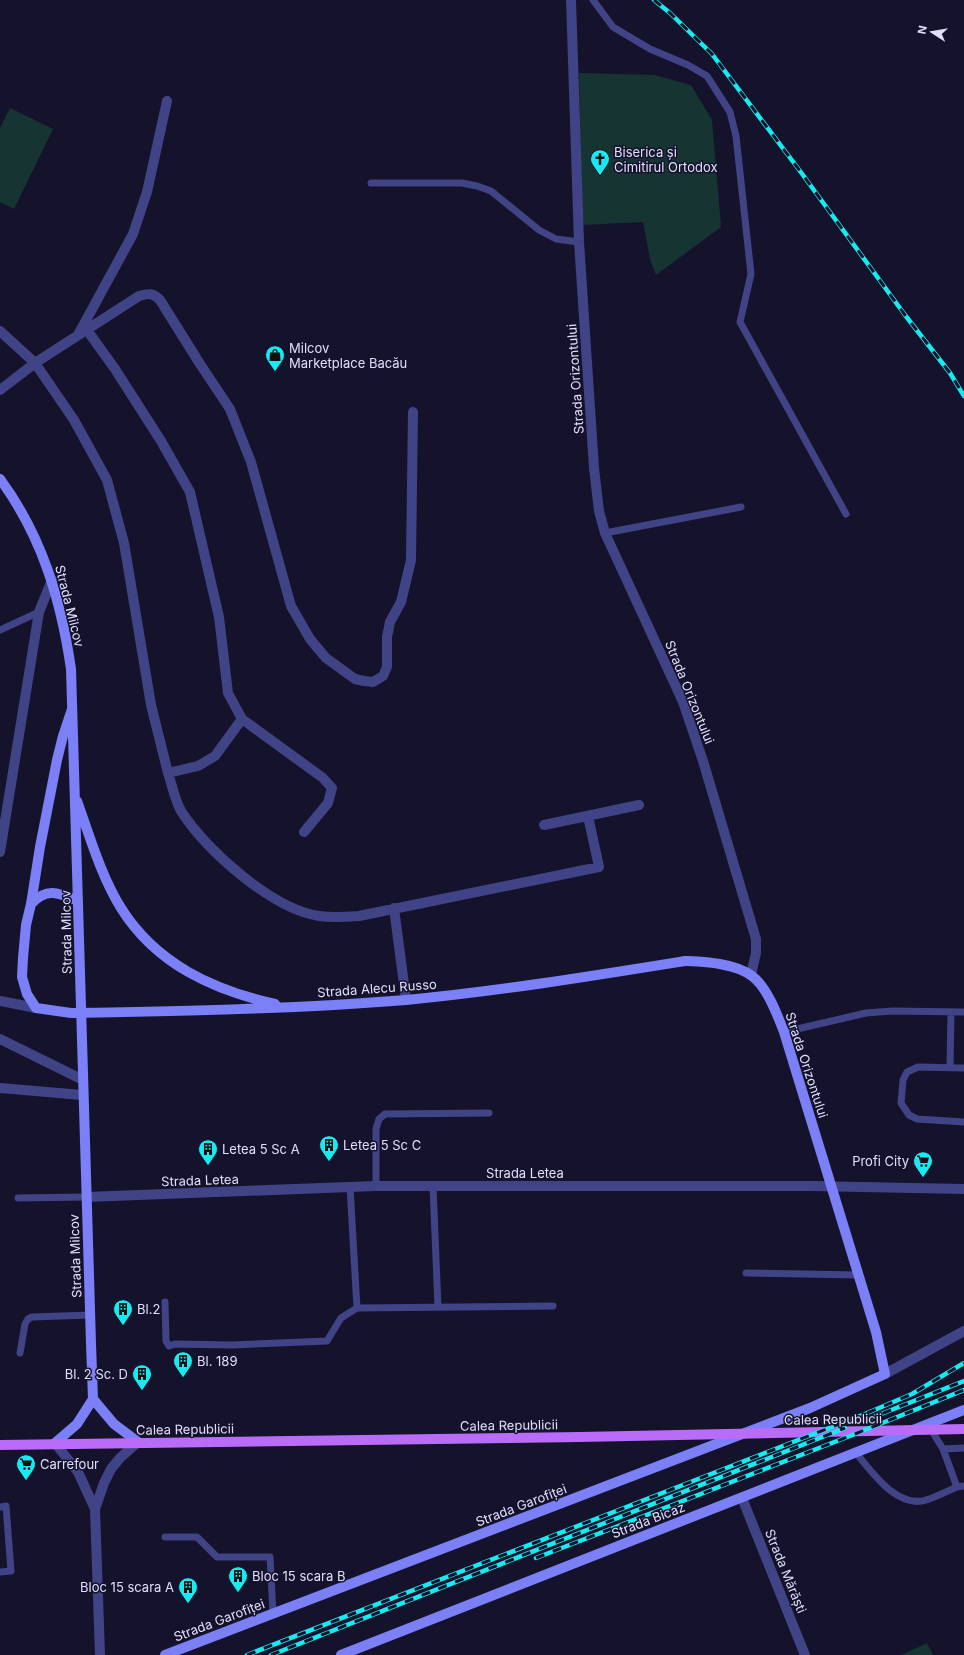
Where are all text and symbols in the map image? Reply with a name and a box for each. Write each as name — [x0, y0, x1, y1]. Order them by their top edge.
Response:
north arrow — [912, 12, 952, 52]
text: N — [914, 24, 930, 35]
place label: Biserica și Cimitirul Ortodox — [614, 144, 718, 175]
church icon: Biserica și Cimitirul Ortodox — [589, 148, 611, 176]
street label: Strada Orizontului — [563, 323, 587, 435]
place label: Milcov Marketplace Bacău — [289, 340, 407, 371]
shop icon: Milcov Marketplace Bacău — [264, 344, 286, 372]
street label: Strada Milcov — [52, 563, 88, 649]
street label: Strada Orizontului — [662, 638, 718, 746]
street label: Strada Milcov — [57, 890, 75, 974]
street label: Strada Alecu Russo — [317, 976, 437, 1000]
street label: Strada Orizontului — [782, 1010, 832, 1120]
building icon: Letea 5 Sc C — [318, 1134, 340, 1162]
place label: Letea 5 Sc C — [343, 1137, 421, 1153]
building icon: Letea 5 Sc A — [197, 1138, 219, 1166]
place label: Letea 5 Sc A — [222, 1141, 300, 1157]
supermarket icon: Profi City — [912, 1150, 934, 1178]
place label: Profi City — [852, 1153, 909, 1169]
street label: Strada Letea — [486, 1165, 564, 1181]
street label: Strada Letea — [161, 1171, 239, 1189]
street label: Strada Milcov — [66, 1214, 84, 1298]
building icon: Bl.2 — [112, 1298, 134, 1326]
place label: Bl.2 — [137, 1301, 160, 1317]
building icon: Bl. 189 — [172, 1350, 194, 1378]
place label: Bl. 189 — [197, 1353, 237, 1369]
building icon: Bl. 2 Sc. D — [131, 1363, 153, 1391]
place label: Bl. 2 Sc. D — [65, 1366, 128, 1382]
street label: Calea Republicii — [784, 1410, 882, 1428]
street label: Calea Republicii — [460, 1416, 558, 1434]
street label: Calea Republicii — [136, 1420, 234, 1438]
supermarket icon: Carrefour — [15, 1453, 37, 1481]
place label: Carrefour — [40, 1456, 99, 1472]
street label: Strada Garofiței — [473, 1480, 569, 1531]
street label: Strada Bicaz — [609, 1499, 687, 1541]
street label: Strada Mărăști — [762, 1527, 810, 1615]
building icon: Bloc 15 scara B — [227, 1565, 249, 1593]
place label: Bloc 15 scara B — [252, 1568, 345, 1584]
building icon: Bloc 15 scara A — [177, 1576, 199, 1604]
place label: Bloc 15 scara A — [80, 1579, 174, 1595]
street label: Strada Garofiței — [171, 1595, 267, 1646]

